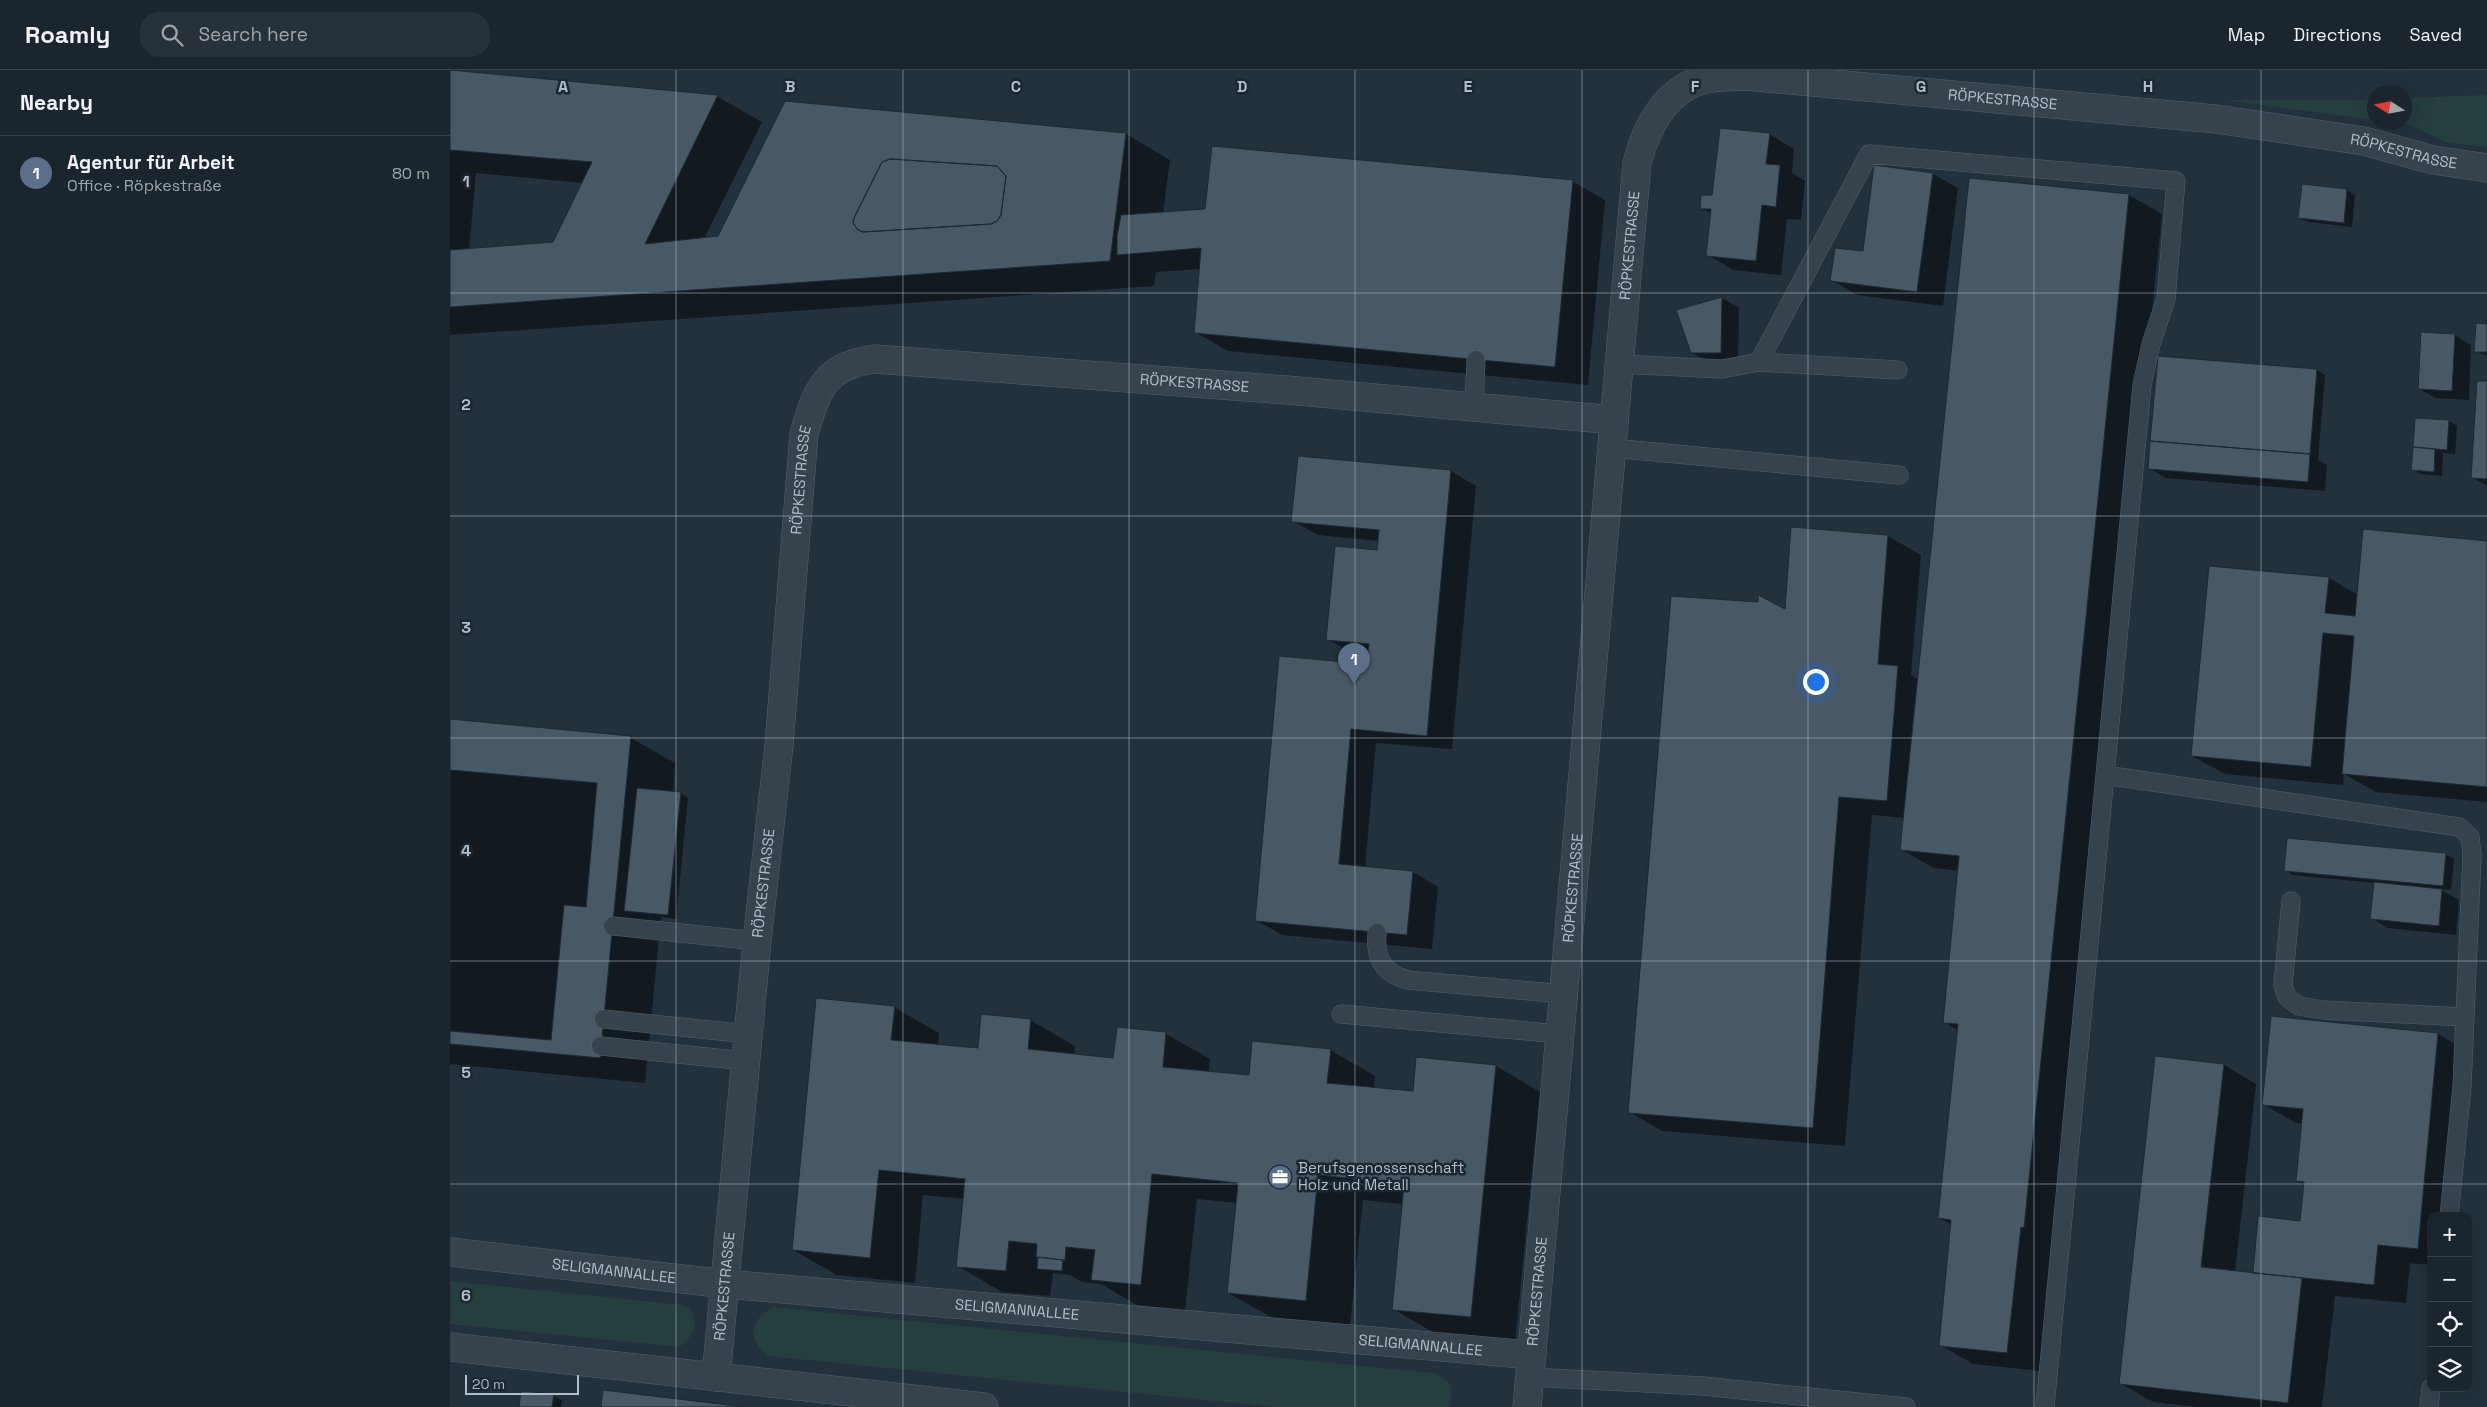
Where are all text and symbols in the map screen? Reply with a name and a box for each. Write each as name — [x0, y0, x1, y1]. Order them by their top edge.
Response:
search box — [140, 12, 490, 57]
text: Roamly — [25, 19, 110, 50]
icon: search — [158, 21, 186, 49]
text: Search here — [198, 22, 308, 47]
text: Map — [2228, 23, 2265, 46]
text: Directions — [2293, 23, 2382, 46]
text: Saved — [2410, 23, 2462, 46]
text: A — [558, 76, 568, 97]
text: B — [785, 76, 795, 97]
text: C — [1011, 76, 1021, 97]
text: D — [1237, 76, 1247, 97]
text: E — [1464, 76, 1473, 97]
text: F — [1691, 76, 1700, 97]
text: G — [1916, 76, 1926, 97]
text: H — [2143, 76, 2153, 97]
street label: RÖPKESTRASSE — [1947, 85, 2058, 113]
north arrow — [2367, 85, 2412, 130]
text: Nearby — [20, 89, 93, 116]
street label: RÖPKESTRASSE — [2349, 129, 2458, 172]
text: Agentur für Arbeit — [67, 150, 235, 175]
text: 1 — [32, 163, 40, 184]
text: 80 m — [392, 163, 430, 184]
text: 1 — [462, 171, 470, 192]
text: Office · Röpkestraße — [67, 175, 222, 196]
street label: RÖPKESTRASSE — [1615, 190, 1643, 301]
street label: RÖPKESTRASSE — [1139, 369, 1250, 396]
text: 2 — [461, 394, 471, 415]
street label: RÖPKESTRASSE — [786, 423, 815, 535]
text: 3 — [461, 617, 471, 638]
pin: 1 — [1338, 643, 1370, 684]
your location — [1803, 669, 1829, 695]
street label: RÖPKESTRASSE — [747, 828, 779, 939]
street label: RÖPKESTRASSE — [1558, 833, 1587, 943]
text: 4 — [461, 840, 471, 861]
text: 5 — [461, 1062, 471, 1083]
place label: Berufsgenossenschaft Holz und Metall — [1298, 1158, 1465, 1194]
office icon: Berufsgenossenschaft Holz und Metall — [1267, 1164, 1293, 1190]
map controls — [2427, 1212, 2472, 1392]
button: + — [2427, 1212, 2472, 1257]
street label: RÖPKESTRASSE — [709, 1231, 739, 1342]
street label: RÖPKESTRASSE — [1522, 1236, 1551, 1347]
street label: SELIGMANNALLEE — [551, 1254, 677, 1287]
button: − — [2427, 1257, 2472, 1302]
text: 6 — [461, 1285, 471, 1306]
street label: SELIGMANNALLEE — [954, 1294, 1080, 1324]
button: locate — [2427, 1302, 2472, 1347]
street label: SELIGMANNALLEE — [1358, 1330, 1483, 1360]
button: layers — [2427, 1347, 2472, 1392]
scale bar — [465, 1372, 579, 1395]
text: 20 m — [472, 1375, 505, 1393]

